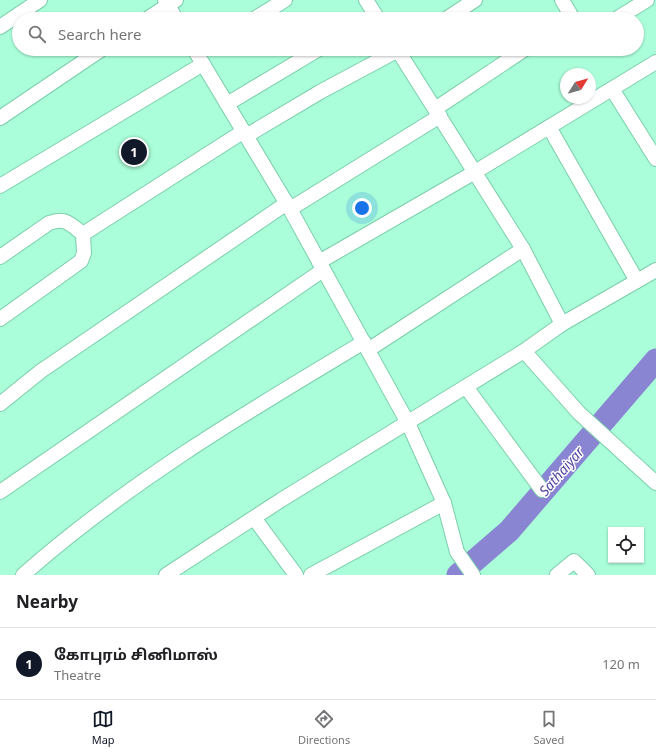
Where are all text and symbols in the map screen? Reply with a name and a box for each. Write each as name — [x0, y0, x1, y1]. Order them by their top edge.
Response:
search box — [12, 12, 644, 56]
icon: search — [26, 23, 48, 45]
text: Search here — [58, 24, 141, 44]
north arrow — [560, 68, 596, 104]
pin: 1 — [121, 137, 147, 167]
your location — [352, 198, 372, 218]
water label: Sathaiyar — [534, 442, 588, 500]
map controls — [608, 527, 644, 563]
button: locate — [608, 527, 644, 563]
text: Nearby — [16, 590, 78, 613]
text: கோபுரம் சினிமாஸ் — [54, 644, 218, 664]
text: 1 — [25, 655, 33, 673]
text: 120 m — [602, 655, 640, 673]
text: Theatre — [54, 666, 101, 684]
tab: Map — [92, 708, 115, 747]
tab: Directions — [298, 708, 350, 747]
tab: Saved — [534, 708, 564, 747]

